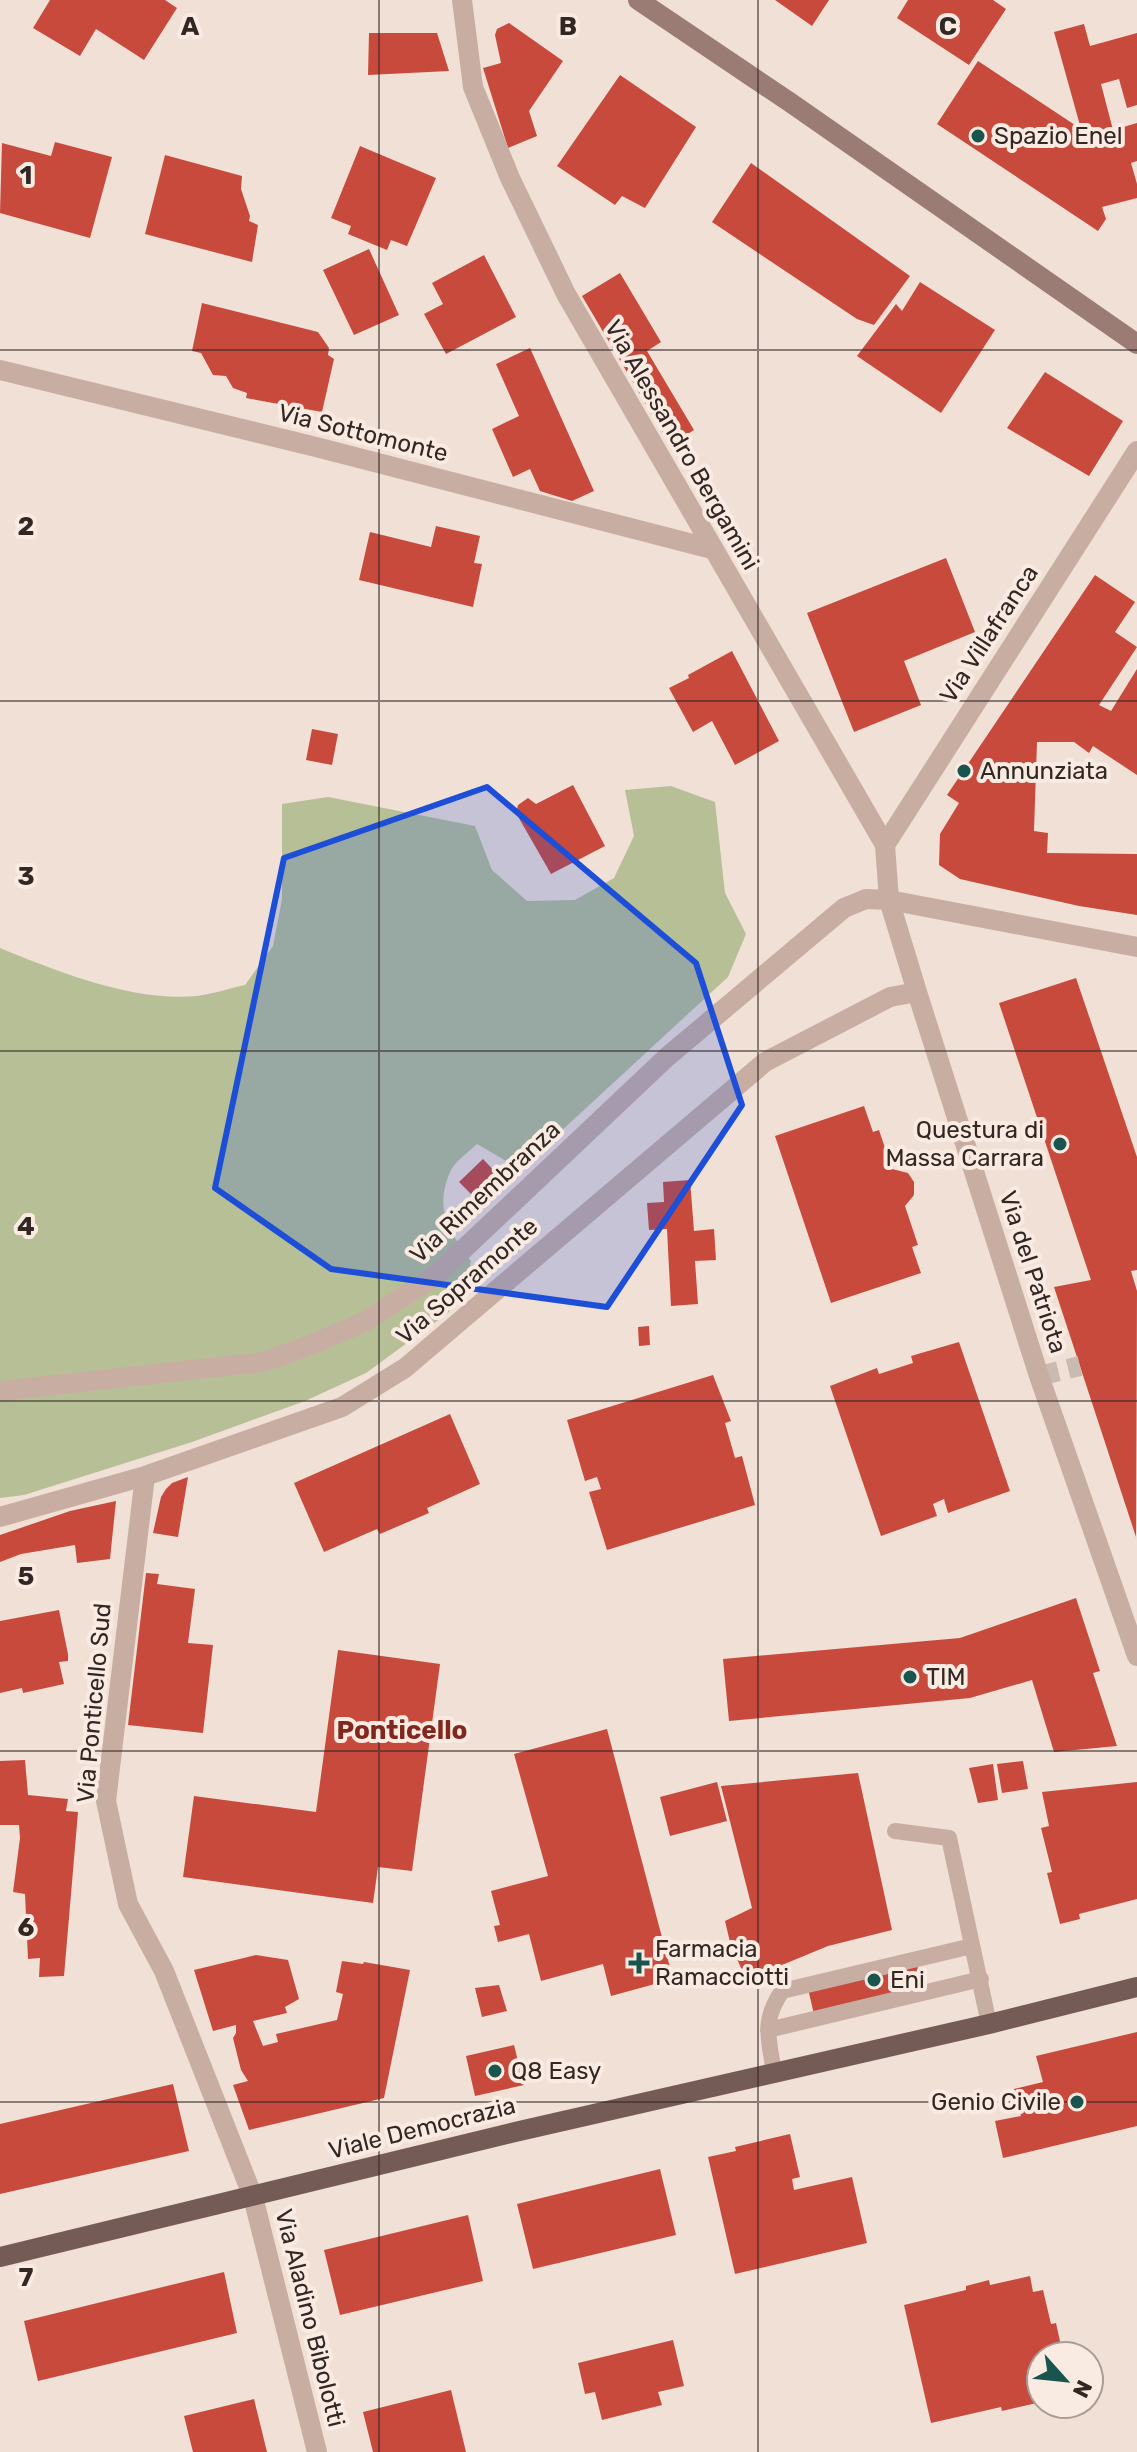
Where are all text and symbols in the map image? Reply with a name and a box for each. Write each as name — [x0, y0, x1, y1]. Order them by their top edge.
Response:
text: A — [181, 11, 200, 42]
text: B — [559, 11, 577, 42]
text: C — [939, 11, 957, 42]
place label: Spazio Enel — [994, 122, 1123, 150]
marker: Spazio Enel — [969, 127, 987, 145]
text: 1 — [20, 160, 32, 191]
street label: Via Alessandro Bergamini — [599, 315, 765, 575]
street label: Via Sottomonte — [275, 398, 451, 468]
text: 2 — [18, 511, 34, 542]
street label: Via Villafranca — [934, 560, 1044, 708]
place label: Annunziata — [980, 757, 1108, 785]
marker: Annunziata — [955, 762, 973, 780]
text: 3 — [17, 861, 35, 892]
street label: Via Rimembranza — [404, 1115, 566, 1269]
place label: Questura di Massa Carrara — [885, 1116, 1044, 1172]
marker: Questura di Massa Carrara — [1051, 1135, 1069, 1153]
street label: Via del Patriota — [994, 1187, 1072, 1357]
text: 4 — [17, 1211, 35, 1242]
street label: Via Sopramonte — [391, 1212, 543, 1350]
text: 5 — [18, 1561, 34, 1592]
street label: Via Ponticello Sud — [71, 1602, 117, 1804]
place label: TIM — [926, 1663, 966, 1691]
marker: TIM — [901, 1668, 919, 1686]
district label: Ponticello — [337, 1715, 468, 1746]
text: 6 — [18, 1912, 35, 1943]
place label: Farmacia Ramacciotti — [655, 1935, 789, 1991]
marker: Farmacia Ramacciotti — [630, 1954, 648, 1972]
place label: Eni — [890, 1966, 925, 1994]
marker: Eni — [865, 1971, 883, 1989]
place label: Q8 Easy — [511, 2057, 601, 2085]
marker: Q8 Easy — [486, 2062, 504, 2080]
place label: Genio Civile — [931, 2088, 1061, 2116]
street label: Viale Democrazia — [326, 2091, 518, 2165]
marker: Genio Civile — [1068, 2093, 1086, 2111]
street label: Via Aladino Bibolotti — [269, 2206, 351, 2430]
text: 7 — [19, 2262, 34, 2293]
north arrow — [1025, 2340, 1105, 2420]
text: N — [1067, 2376, 1098, 2402]

